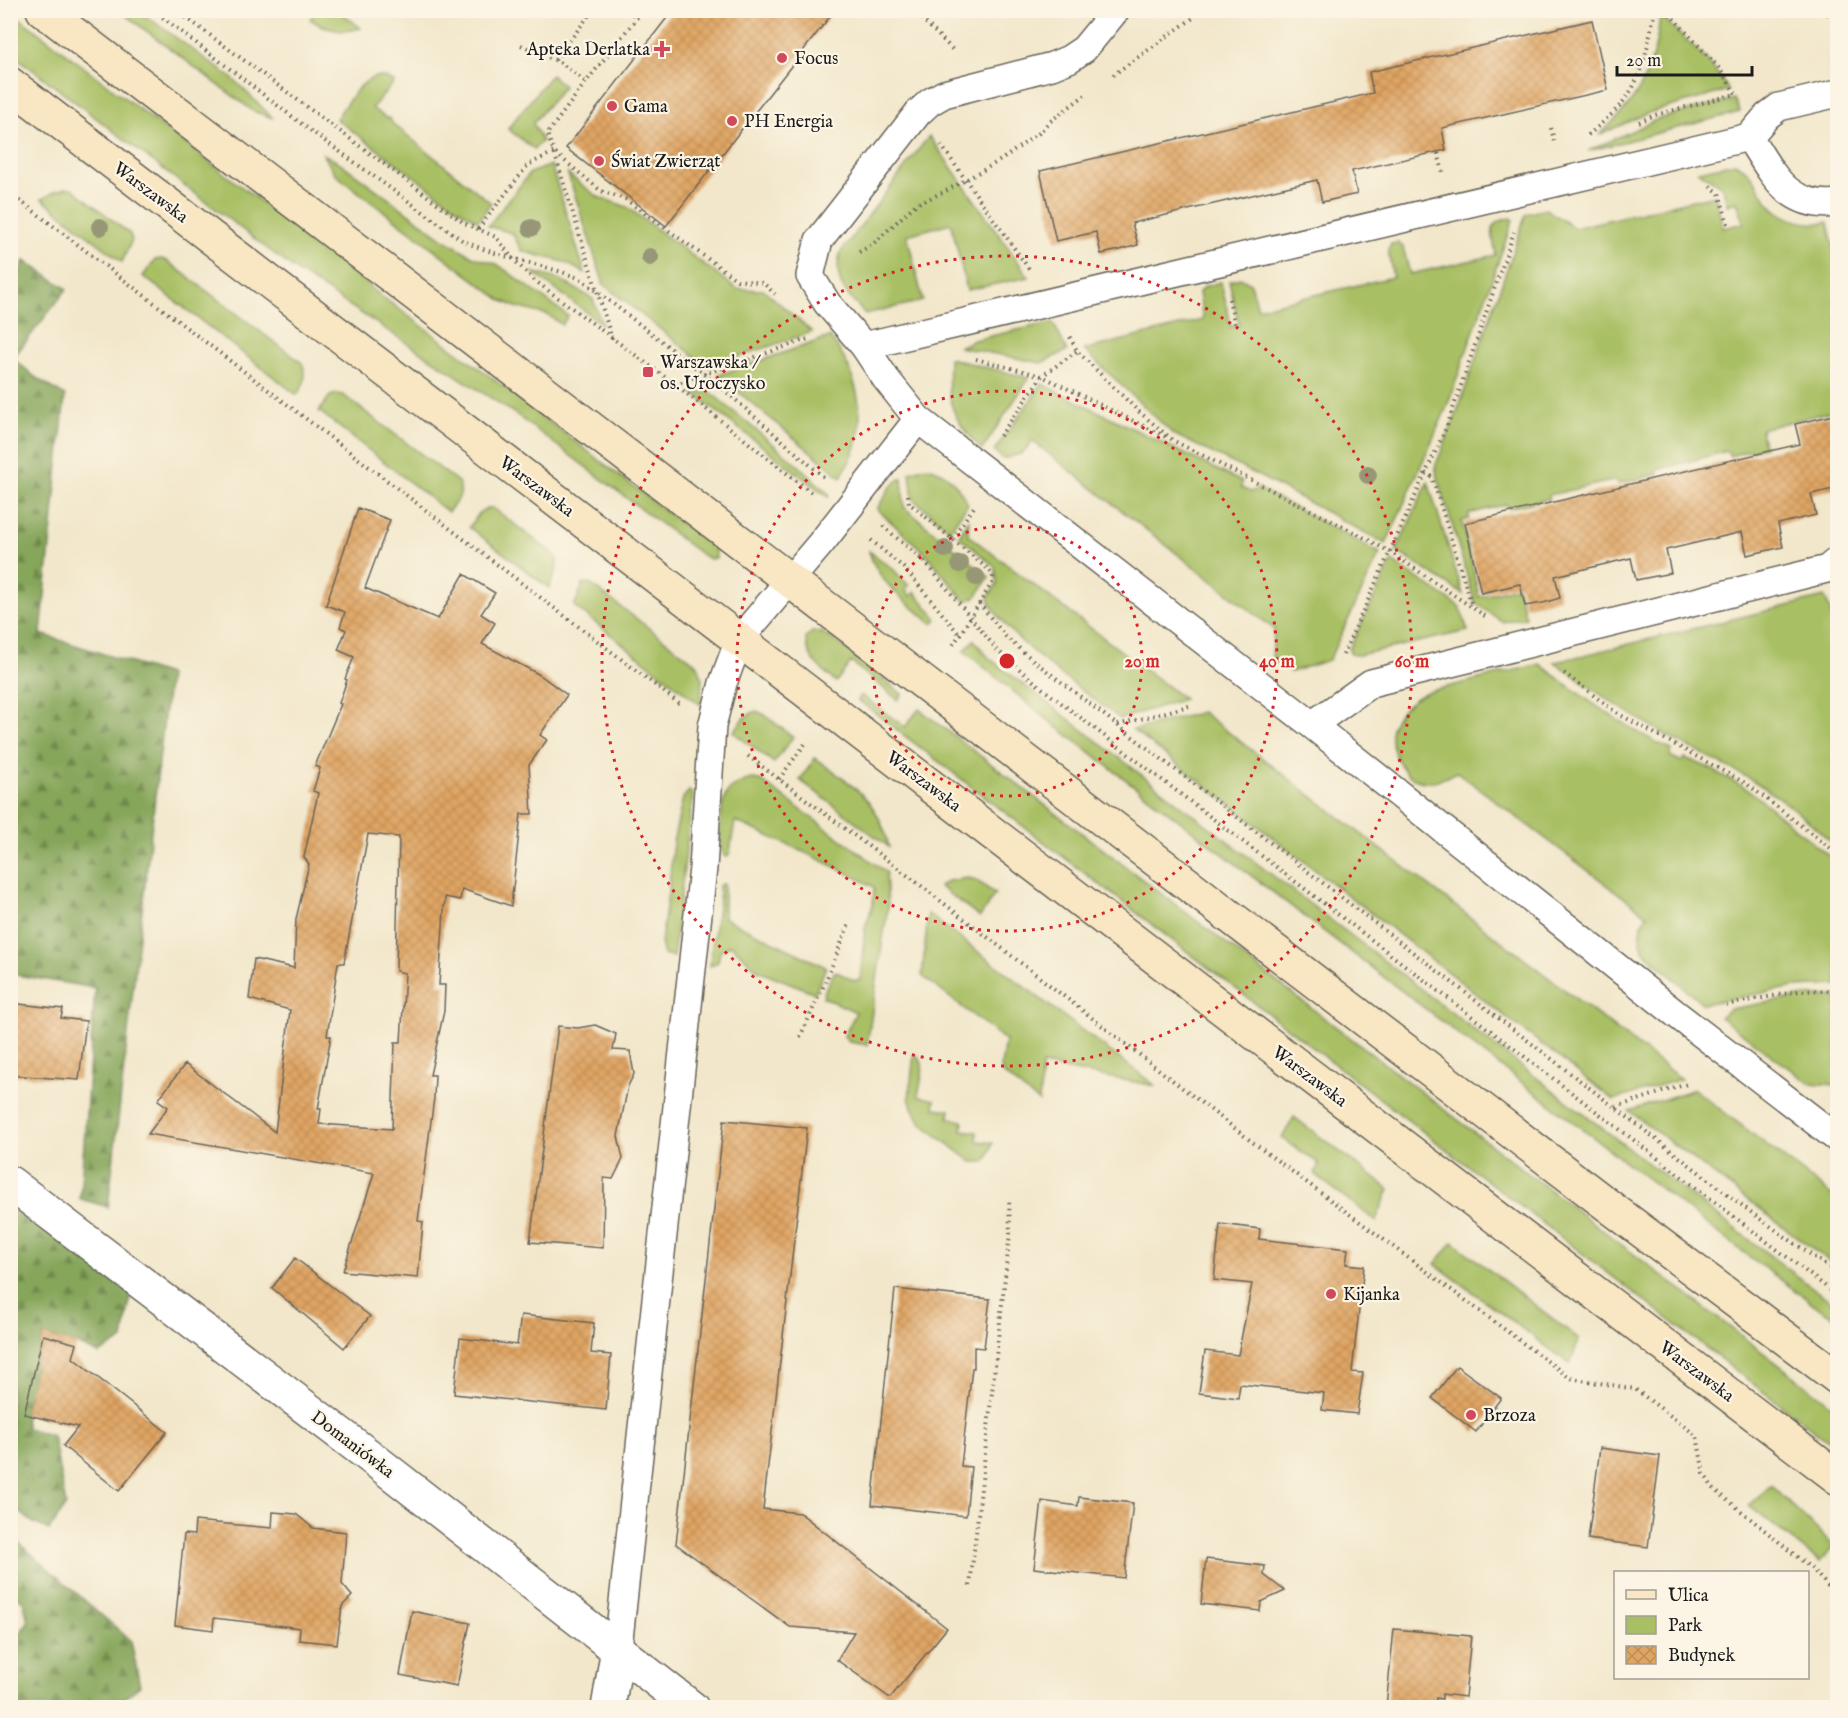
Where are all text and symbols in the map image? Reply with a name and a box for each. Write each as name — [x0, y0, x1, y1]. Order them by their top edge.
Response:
place label: Apteka Derlatka — [526, 39, 650, 62]
scale bar — [1617, 39, 1752, 77]
marker: Apteka Derlatka — [655, 42, 669, 56]
place label: Focus — [794, 48, 838, 71]
text: 20 m — [1626, 50, 1661, 73]
marker: Focus — [775, 51, 789, 65]
place label: Gama — [624, 96, 668, 119]
marker: Gama — [605, 99, 619, 113]
place label: PH Energia — [744, 111, 833, 134]
marker: PH Energia — [725, 114, 739, 128]
place label: Świat Zwierząt — [611, 149, 721, 174]
marker: Świat Zwierząt — [592, 154, 606, 168]
street label: Warszawska — [108, 157, 192, 229]
place label: Warszawska / os. Uroczysko — [660, 352, 766, 396]
marker: Warszawska / os. Uroczysko — [641, 365, 655, 379]
street label: Warszawska — [494, 451, 578, 523]
centre of rings — [997, 651, 1017, 671]
text: 20 m — [1124, 651, 1160, 674]
text: 40 m — [1259, 651, 1295, 674]
text: 60 m — [1395, 651, 1429, 674]
street label: Warszawska — [881, 746, 965, 818]
street label: Warszawska — [1267, 1041, 1351, 1113]
place label: Kijanka — [1343, 1284, 1400, 1307]
marker: Kijanka — [1324, 1287, 1338, 1301]
street label: Warszawska — [1654, 1336, 1738, 1408]
place label: Brzoza — [1483, 1405, 1536, 1428]
street label: Domaniówka — [306, 1406, 399, 1484]
marker: Brzoza — [1464, 1408, 1478, 1422]
legend — [1614, 1571, 1809, 1679]
text: Ulica — [1668, 1585, 1709, 1608]
text: Park — [1668, 1615, 1703, 1638]
text: Budynek — [1668, 1645, 1735, 1668]

